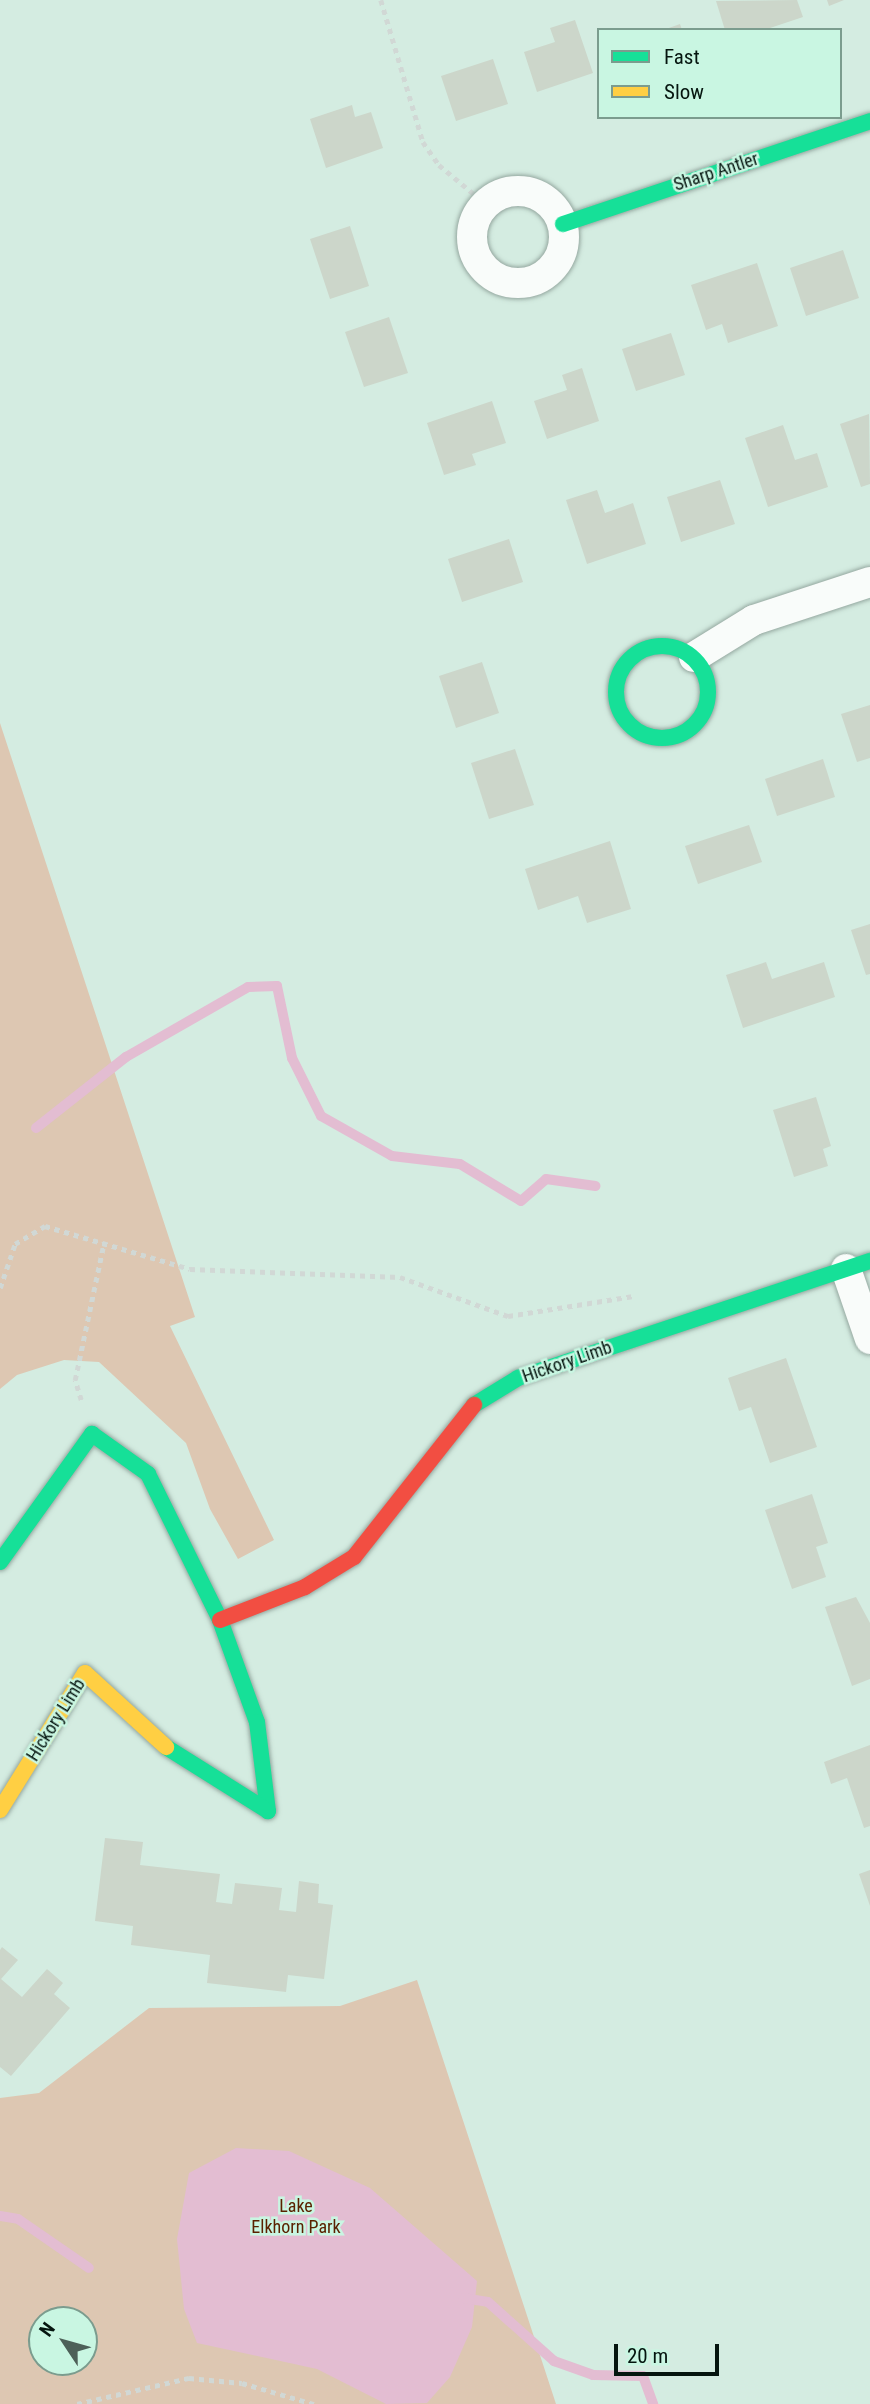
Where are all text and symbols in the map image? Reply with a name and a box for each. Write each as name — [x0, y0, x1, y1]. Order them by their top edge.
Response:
legend — [597, 28, 842, 119]
text: Fast — [664, 45, 700, 69]
text: Slow — [664, 80, 704, 104]
street label: Sharp Antler — [671, 148, 761, 196]
street label: Hickory Limb — [519, 1337, 615, 1387]
street label: Hickory Limb — [22, 1675, 90, 1765]
park label: Lake Elkhorn Park — [251, 2196, 341, 2238]
north arrow — [28, 2306, 98, 2376]
text: N — [34, 2318, 60, 2341]
scale bar — [618, 2330, 723, 2374]
text: 20 m — [627, 2344, 668, 2368]

